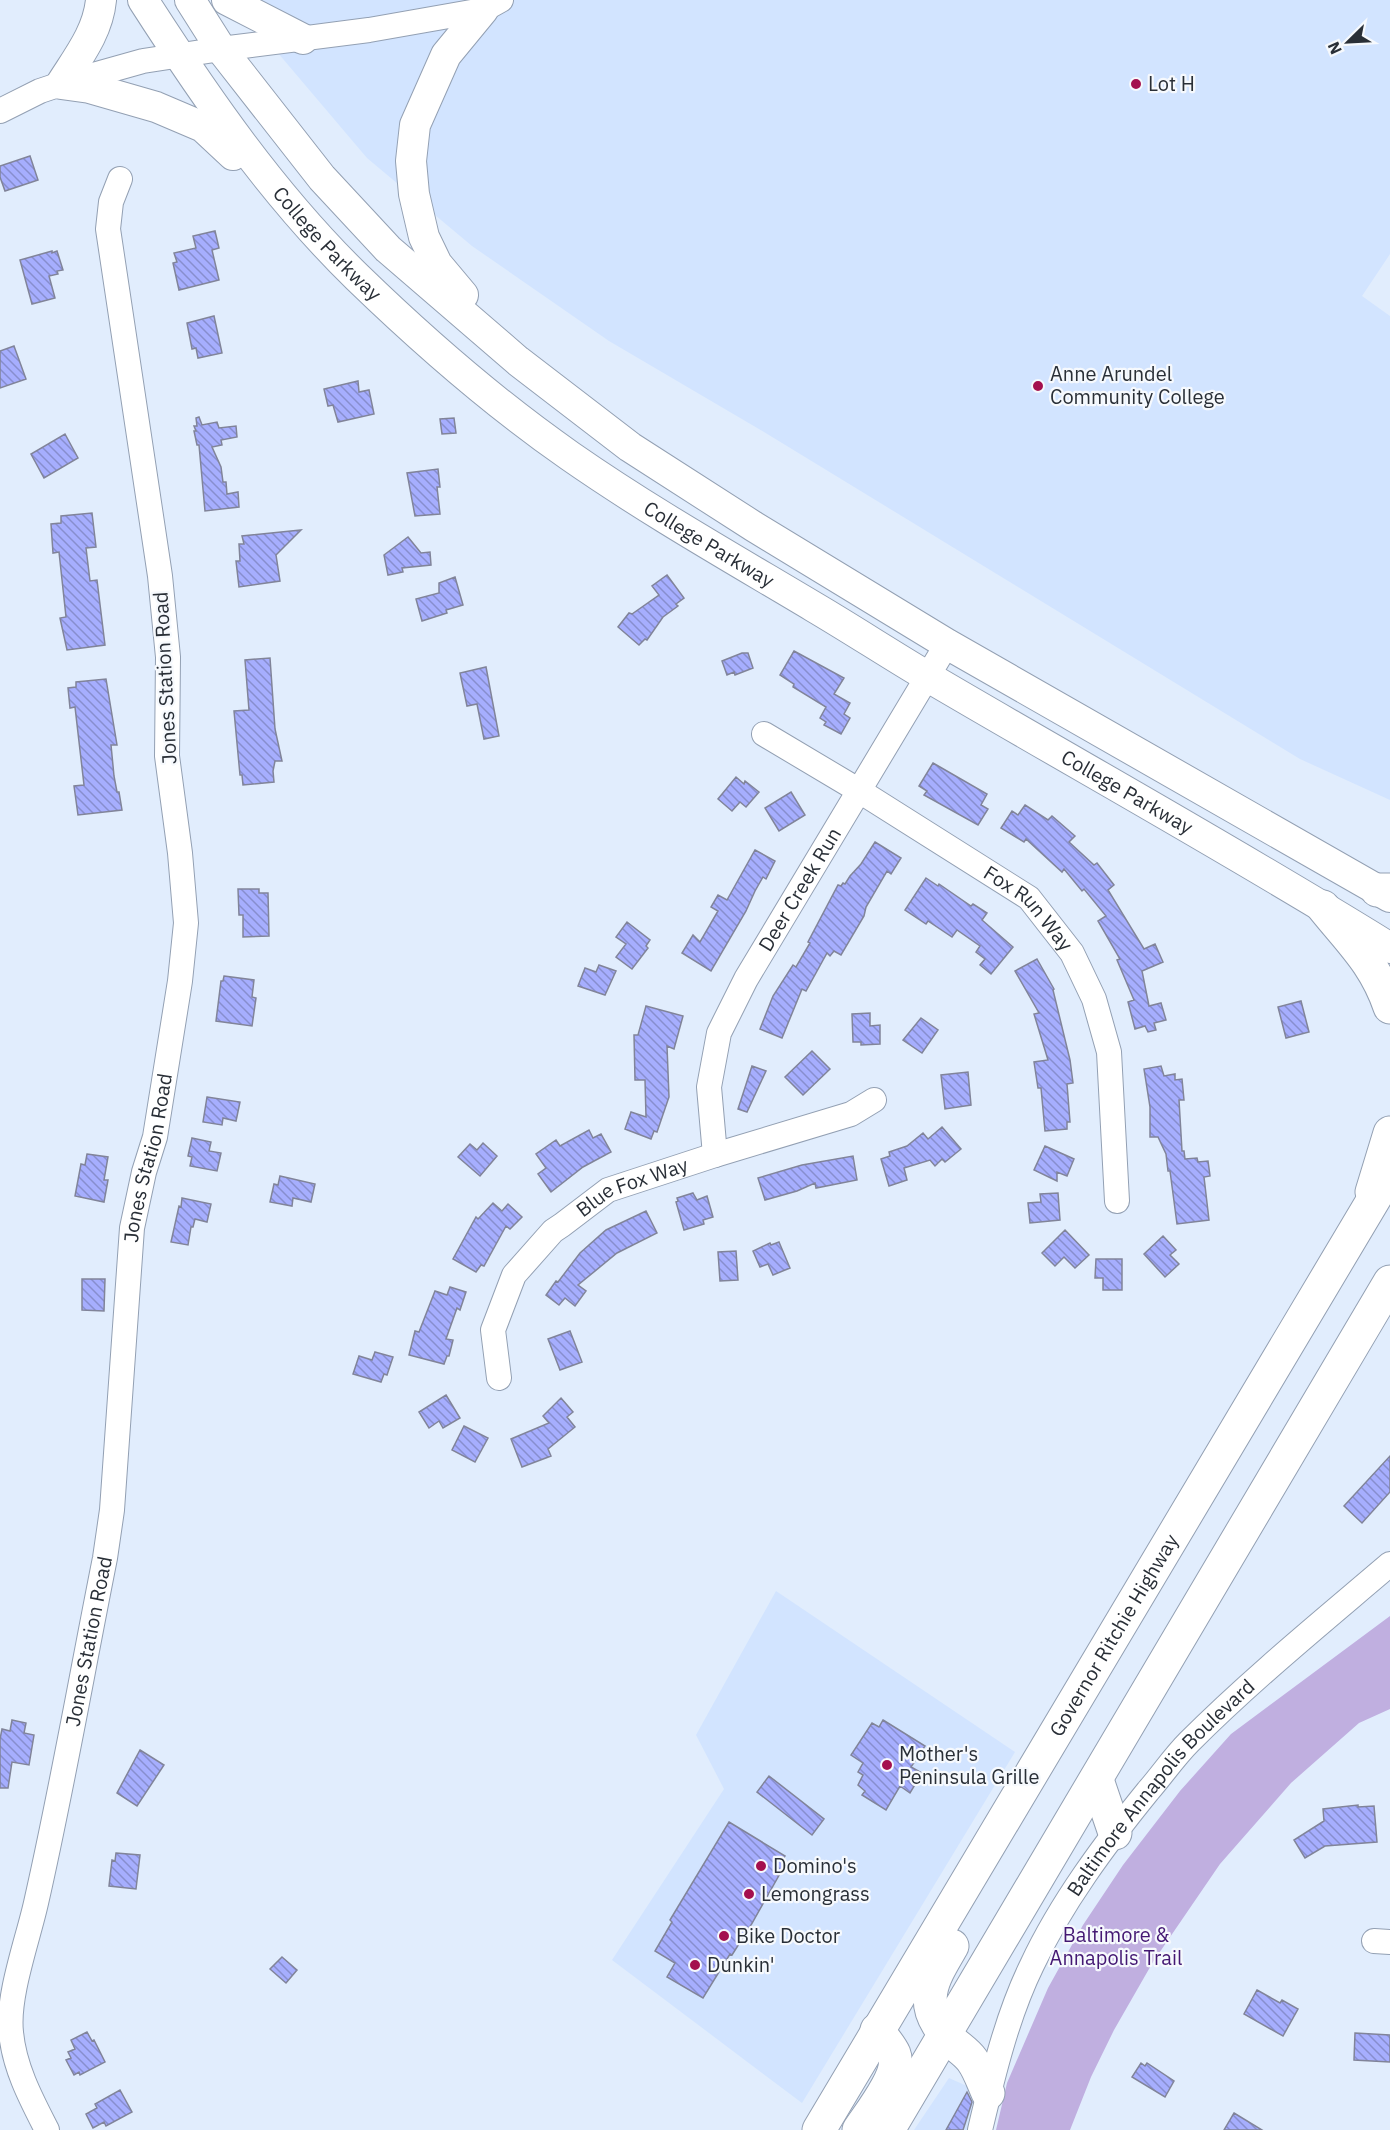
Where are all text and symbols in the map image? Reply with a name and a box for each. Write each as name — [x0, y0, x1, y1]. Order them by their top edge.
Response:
north arrow — [1318, 12, 1378, 72]
text: N — [1323, 39, 1346, 57]
place label: Lot H — [1148, 70, 1195, 97]
marker: Lot H — [1129, 77, 1143, 91]
street label: College Parkway — [267, 180, 388, 307]
place label: Anne Arundel Community College — [1050, 360, 1225, 410]
marker: Anne Arundel Community College — [1031, 379, 1045, 393]
street label: College Parkway — [639, 494, 780, 593]
street label: Jones Station Road — [146, 591, 183, 765]
street label: College Parkway — [1056, 743, 1198, 840]
street label: Deer Creek Run — [752, 822, 847, 956]
street label: Fox Run Way — [979, 859, 1079, 956]
street label: Jones Station Road — [117, 1071, 178, 1243]
street label: Blue Fox Way — [570, 1151, 691, 1223]
street label: Governor Ritchie Highway — [1043, 1529, 1184, 1741]
street label: Jones Station Road — [59, 1554, 118, 1729]
street label: Baltimore Annapolis Boulevard — [1060, 1673, 1260, 1901]
place label: Mother's Peninsula Grille — [899, 1740, 1039, 1790]
marker: Mother's Peninsula Grille — [880, 1758, 894, 1772]
place label: Domino's — [773, 1852, 857, 1879]
marker: Domino's — [754, 1859, 768, 1873]
place label: Lemongrass — [761, 1880, 870, 1907]
marker: Lemongrass — [742, 1887, 756, 1901]
park label: Baltimore & Annapolis Trail — [1050, 1921, 1182, 1971]
place label: Bike Doctor — [736, 1922, 840, 1949]
marker: Bike Doctor — [717, 1929, 731, 1943]
place label: Dunkin' — [707, 1951, 775, 1978]
marker: Dunkin' — [688, 1958, 702, 1972]

